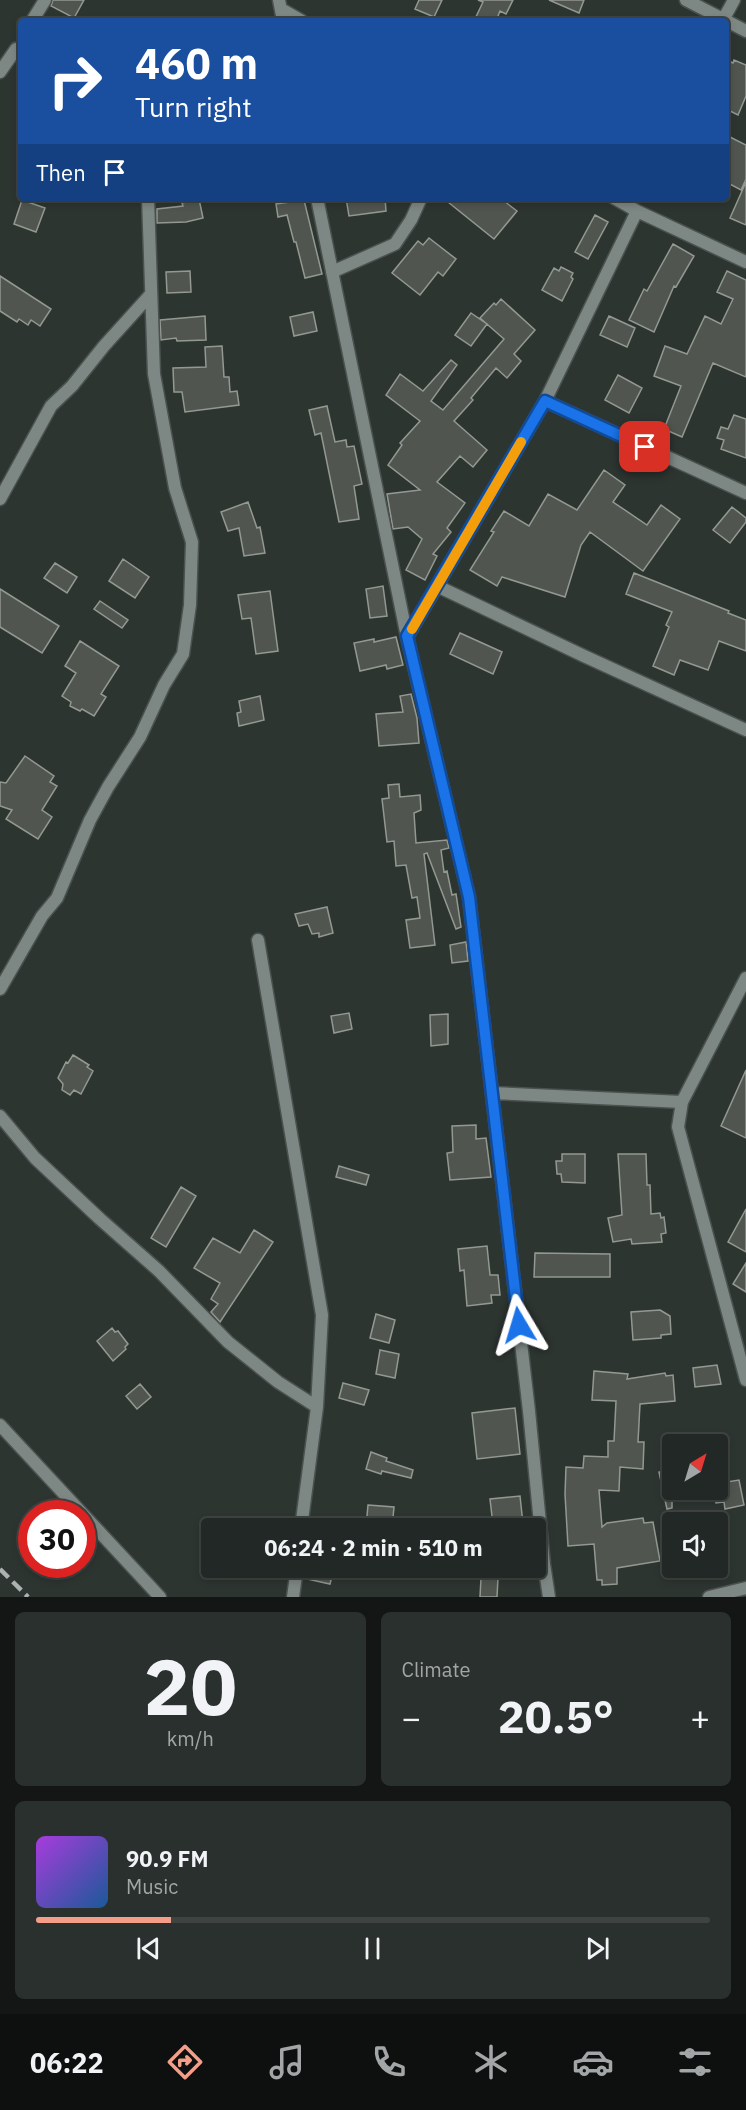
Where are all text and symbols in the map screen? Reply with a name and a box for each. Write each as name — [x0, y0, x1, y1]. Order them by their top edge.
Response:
text: 460 m — [135, 36, 258, 91]
icon: right — [36, 42, 114, 120]
text: Turn right — [135, 89, 252, 124]
icon: arrive — [98, 156, 131, 189]
text: Then — [36, 158, 86, 187]
pin — [619, 421, 670, 472]
icon: arrive — [628, 430, 661, 463]
position arrow — [487, 1293, 551, 1357]
north arrow — [662, 1434, 728, 1500]
map controls — [662, 1434, 728, 1578]
speed limit sign: 30 — [18, 1500, 96, 1578]
button: sound — [662, 1512, 728, 1578]
text: 06:24 · 2 min · 510 m — [264, 1533, 483, 1562]
text: 20 — [143, 1635, 237, 1736]
text: Climate — [402, 1656, 470, 1683]
text: 20.5° — [498, 1687, 614, 1745]
text: − — [402, 1696, 421, 1739]
text: + — [690, 1696, 710, 1739]
text: km/h — [167, 1725, 214, 1752]
text: 90.9 FM — [126, 1844, 209, 1873]
text: Music — [126, 1873, 178, 1900]
icon: previous — [132, 1932, 165, 1965]
icon: pause — [356, 1932, 389, 1965]
icon: next — [581, 1932, 614, 1965]
icon: directions — [164, 2041, 206, 2083]
icon: music — [266, 2041, 308, 2083]
icon: phone — [368, 2041, 410, 2083]
icon: climate — [470, 2041, 512, 2083]
icon: car — [572, 2041, 614, 2083]
icon: filters — [674, 2041, 716, 2083]
text: 06:22 — [30, 2045, 104, 2080]

